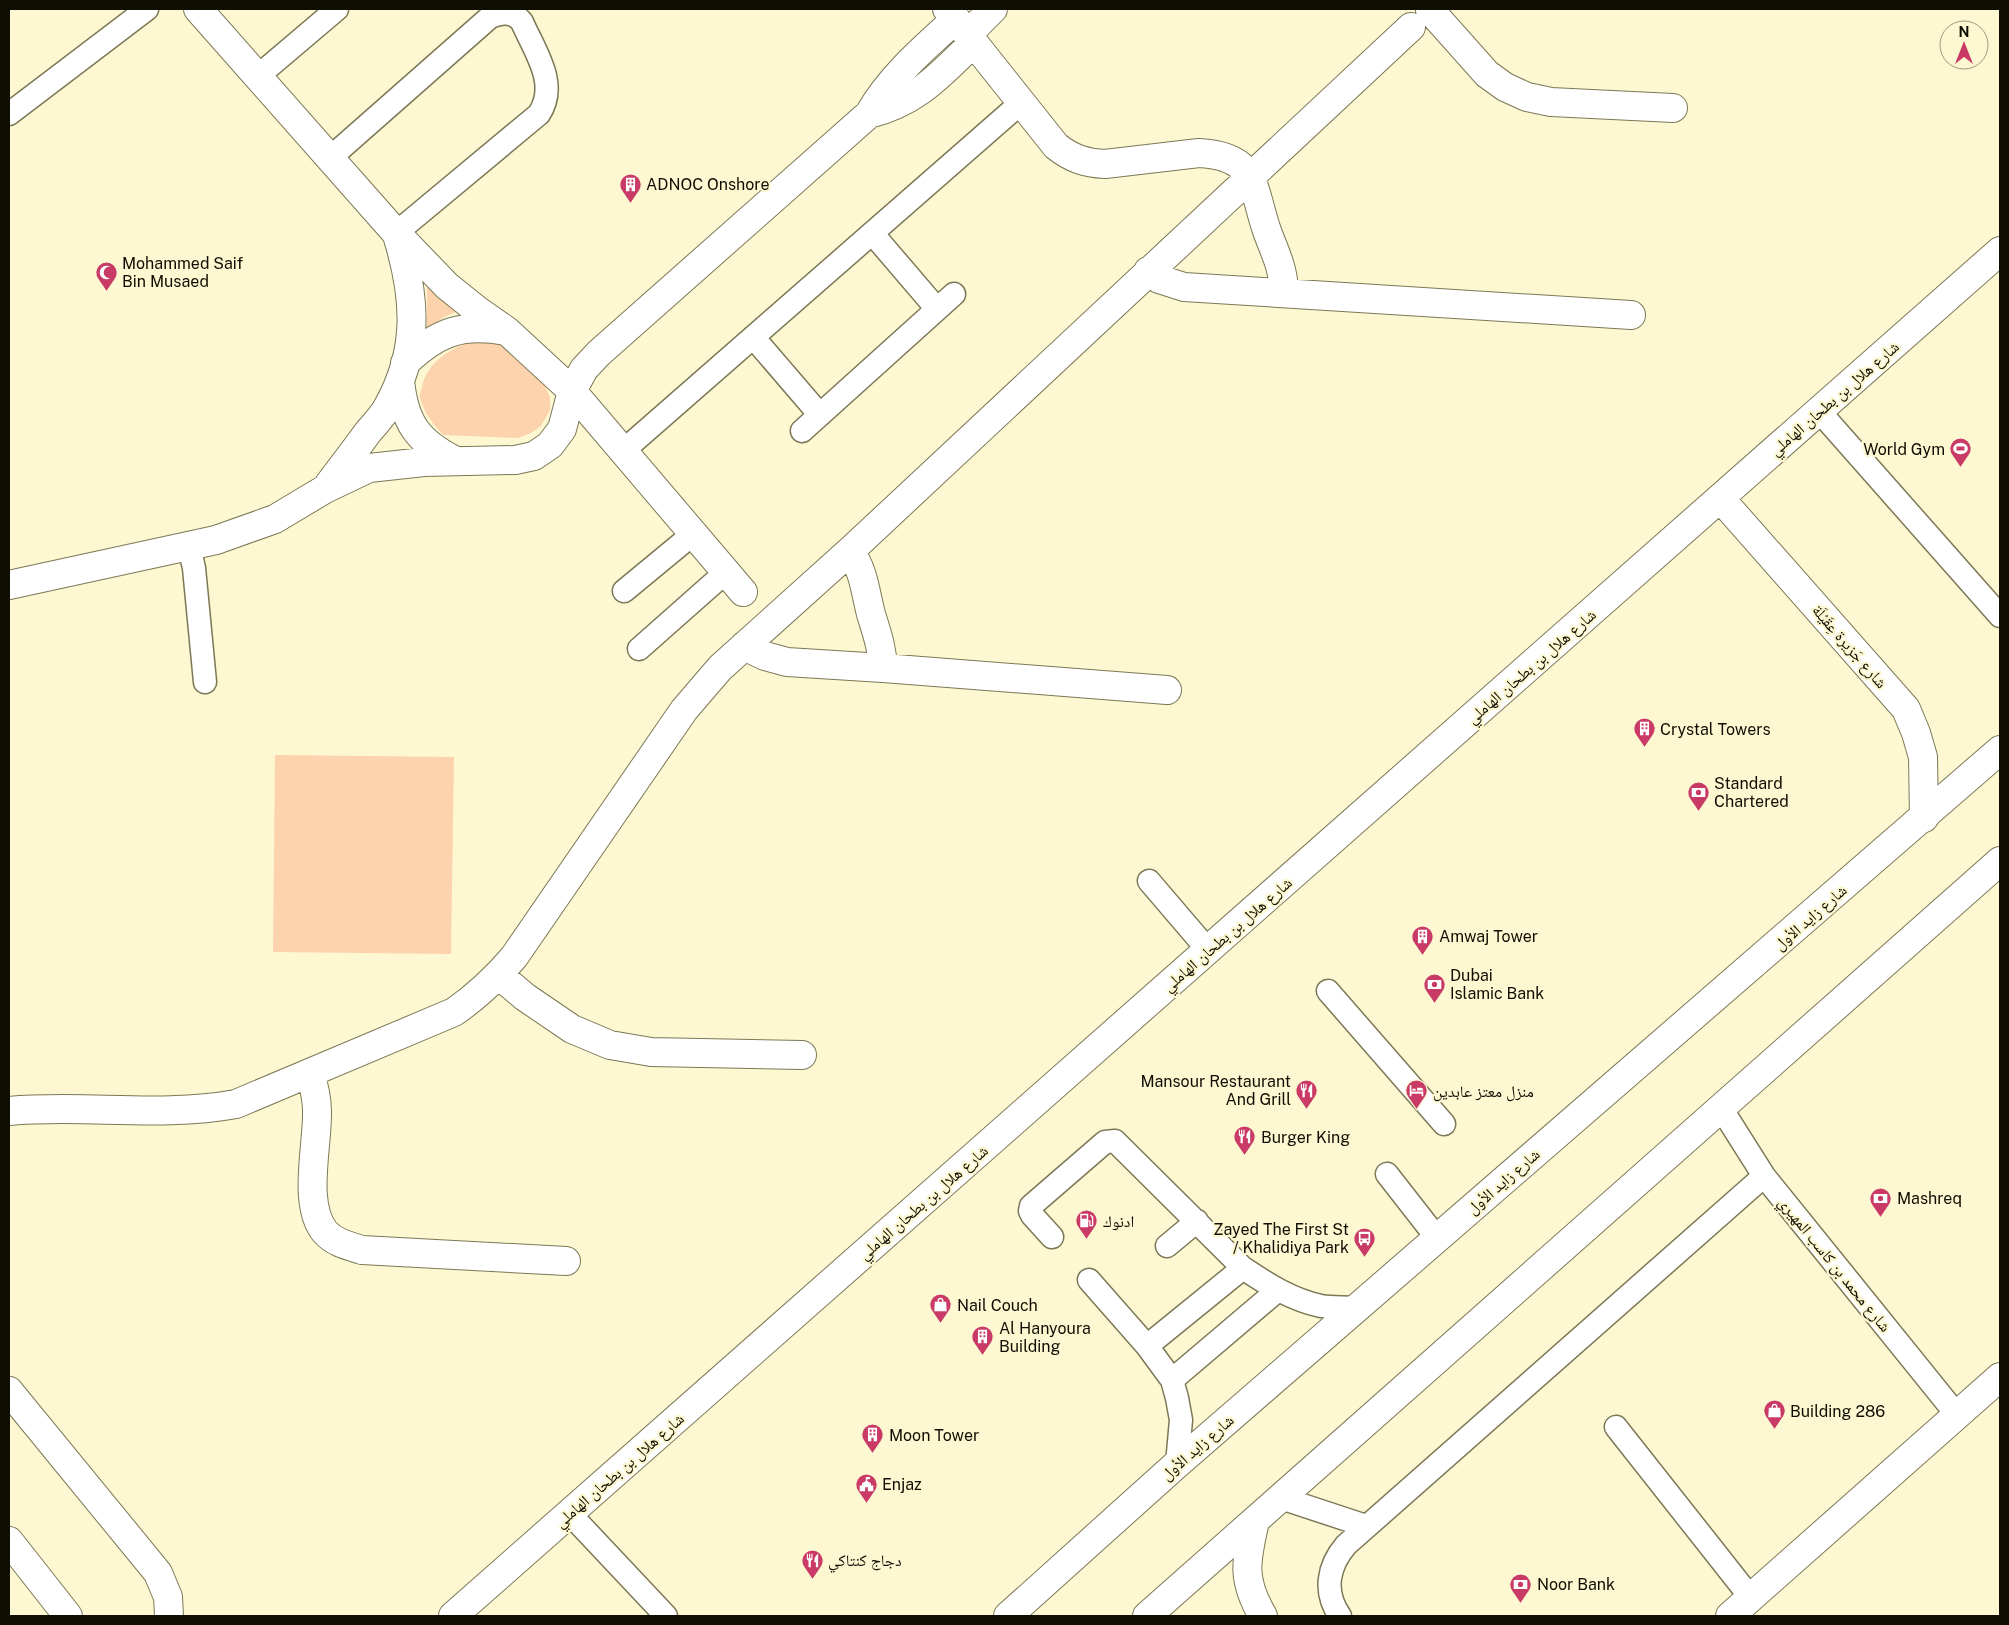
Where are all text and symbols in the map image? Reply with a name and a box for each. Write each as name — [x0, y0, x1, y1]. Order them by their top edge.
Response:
north arrow — [1939, 20, 1989, 70]
text: N — [1959, 24, 1969, 40]
building icon: ADNOC Onshore — [618, 172, 642, 203]
place label: ADNOC Onshore — [646, 175, 769, 194]
place label: Mohammed Saif Bin Musaed — [122, 254, 243, 291]
mosque icon: Mohammed Saif Bin Musaed — [94, 260, 118, 291]
street label: شارع هلال بن بطحان الهاملي — [1766, 337, 1905, 462]
sports icon: World Gym — [1949, 437, 1973, 468]
place label: World Gym — [1863, 440, 1945, 459]
street label: شارع جَزيرة عِقَيْلَة — [1807, 601, 1891, 693]
street label: شارع هلال بن بطحان الهاملي — [1463, 605, 1602, 730]
building icon: Crystal Towers — [1632, 717, 1656, 748]
place label: Crystal Towers — [1660, 720, 1771, 739]
place label: Standard Chartered — [1714, 774, 1789, 811]
bank icon: Standard Chartered — [1686, 780, 1710, 811]
street label: شارع هلال بن بطحان الهاملي — [1159, 873, 1298, 998]
street label: شارع زايد الأول — [1770, 881, 1851, 955]
building icon: Amwaj Tower — [1411, 924, 1435, 955]
place label: Amwaj Tower — [1439, 927, 1538, 946]
place label: Dubai Islamic Bank — [1450, 966, 1544, 1003]
bank icon: Dubai Islamic Bank — [1422, 972, 1446, 1003]
place label: Mansour Restaurant And Grill — [1140, 1072, 1291, 1109]
restaurant icon: Mansour Restaurant And Grill — [1295, 1078, 1319, 1109]
hotel icon: منزل معتز عابدين — [1405, 1079, 1429, 1110]
place label: منزل معتز عابدين — [1433, 1082, 1534, 1102]
restaurant icon: Burger King — [1233, 1125, 1257, 1156]
place label: Burger King — [1261, 1128, 1350, 1147]
street label: شارع هلال بن بطحان الهاملي — [855, 1141, 994, 1266]
street label: شارع زايد الأول — [1463, 1145, 1544, 1219]
bank icon: Mashreq — [1869, 1186, 1893, 1217]
place label: Mashreq — [1897, 1189, 1962, 1208]
street label: شارع محمد بن كاسب المهيري — [1772, 1193, 1895, 1338]
fuel station icon: ادنوك — [1075, 1209, 1099, 1240]
place label: ادنوك — [1103, 1212, 1134, 1231]
place label: Zayed The First St / Khalidiya Park — [1213, 1220, 1349, 1257]
bus stop icon: Zayed The First St / Khalidiya Park — [1353, 1226, 1377, 1257]
shop icon: Nail Couch — [929, 1293, 953, 1324]
place label: Nail Couch — [957, 1296, 1038, 1315]
place label: Al Hanyoura Building — [999, 1319, 1091, 1356]
building icon: Al Hanyoura Building — [971, 1325, 995, 1356]
shop icon: Building 286 — [1762, 1399, 1786, 1430]
place label: Building 286 — [1790, 1402, 1885, 1421]
street label: شارع هلال بن بطحان الهاملي — [551, 1409, 690, 1534]
street label: شارع زايد الأول — [1157, 1411, 1238, 1485]
building icon: Moon Tower — [861, 1423, 885, 1454]
place label: Moon Tower — [889, 1426, 979, 1445]
public building icon: Enjaz — [854, 1472, 878, 1503]
place label: Enjaz — [882, 1475, 922, 1494]
restaurant icon: دجاج كنتاكي — [800, 1548, 824, 1579]
place label: دجاج كنتاكي — [828, 1551, 902, 1573]
bank icon: Noor Bank — [1509, 1572, 1533, 1603]
place label: Noor Bank — [1537, 1575, 1615, 1594]

